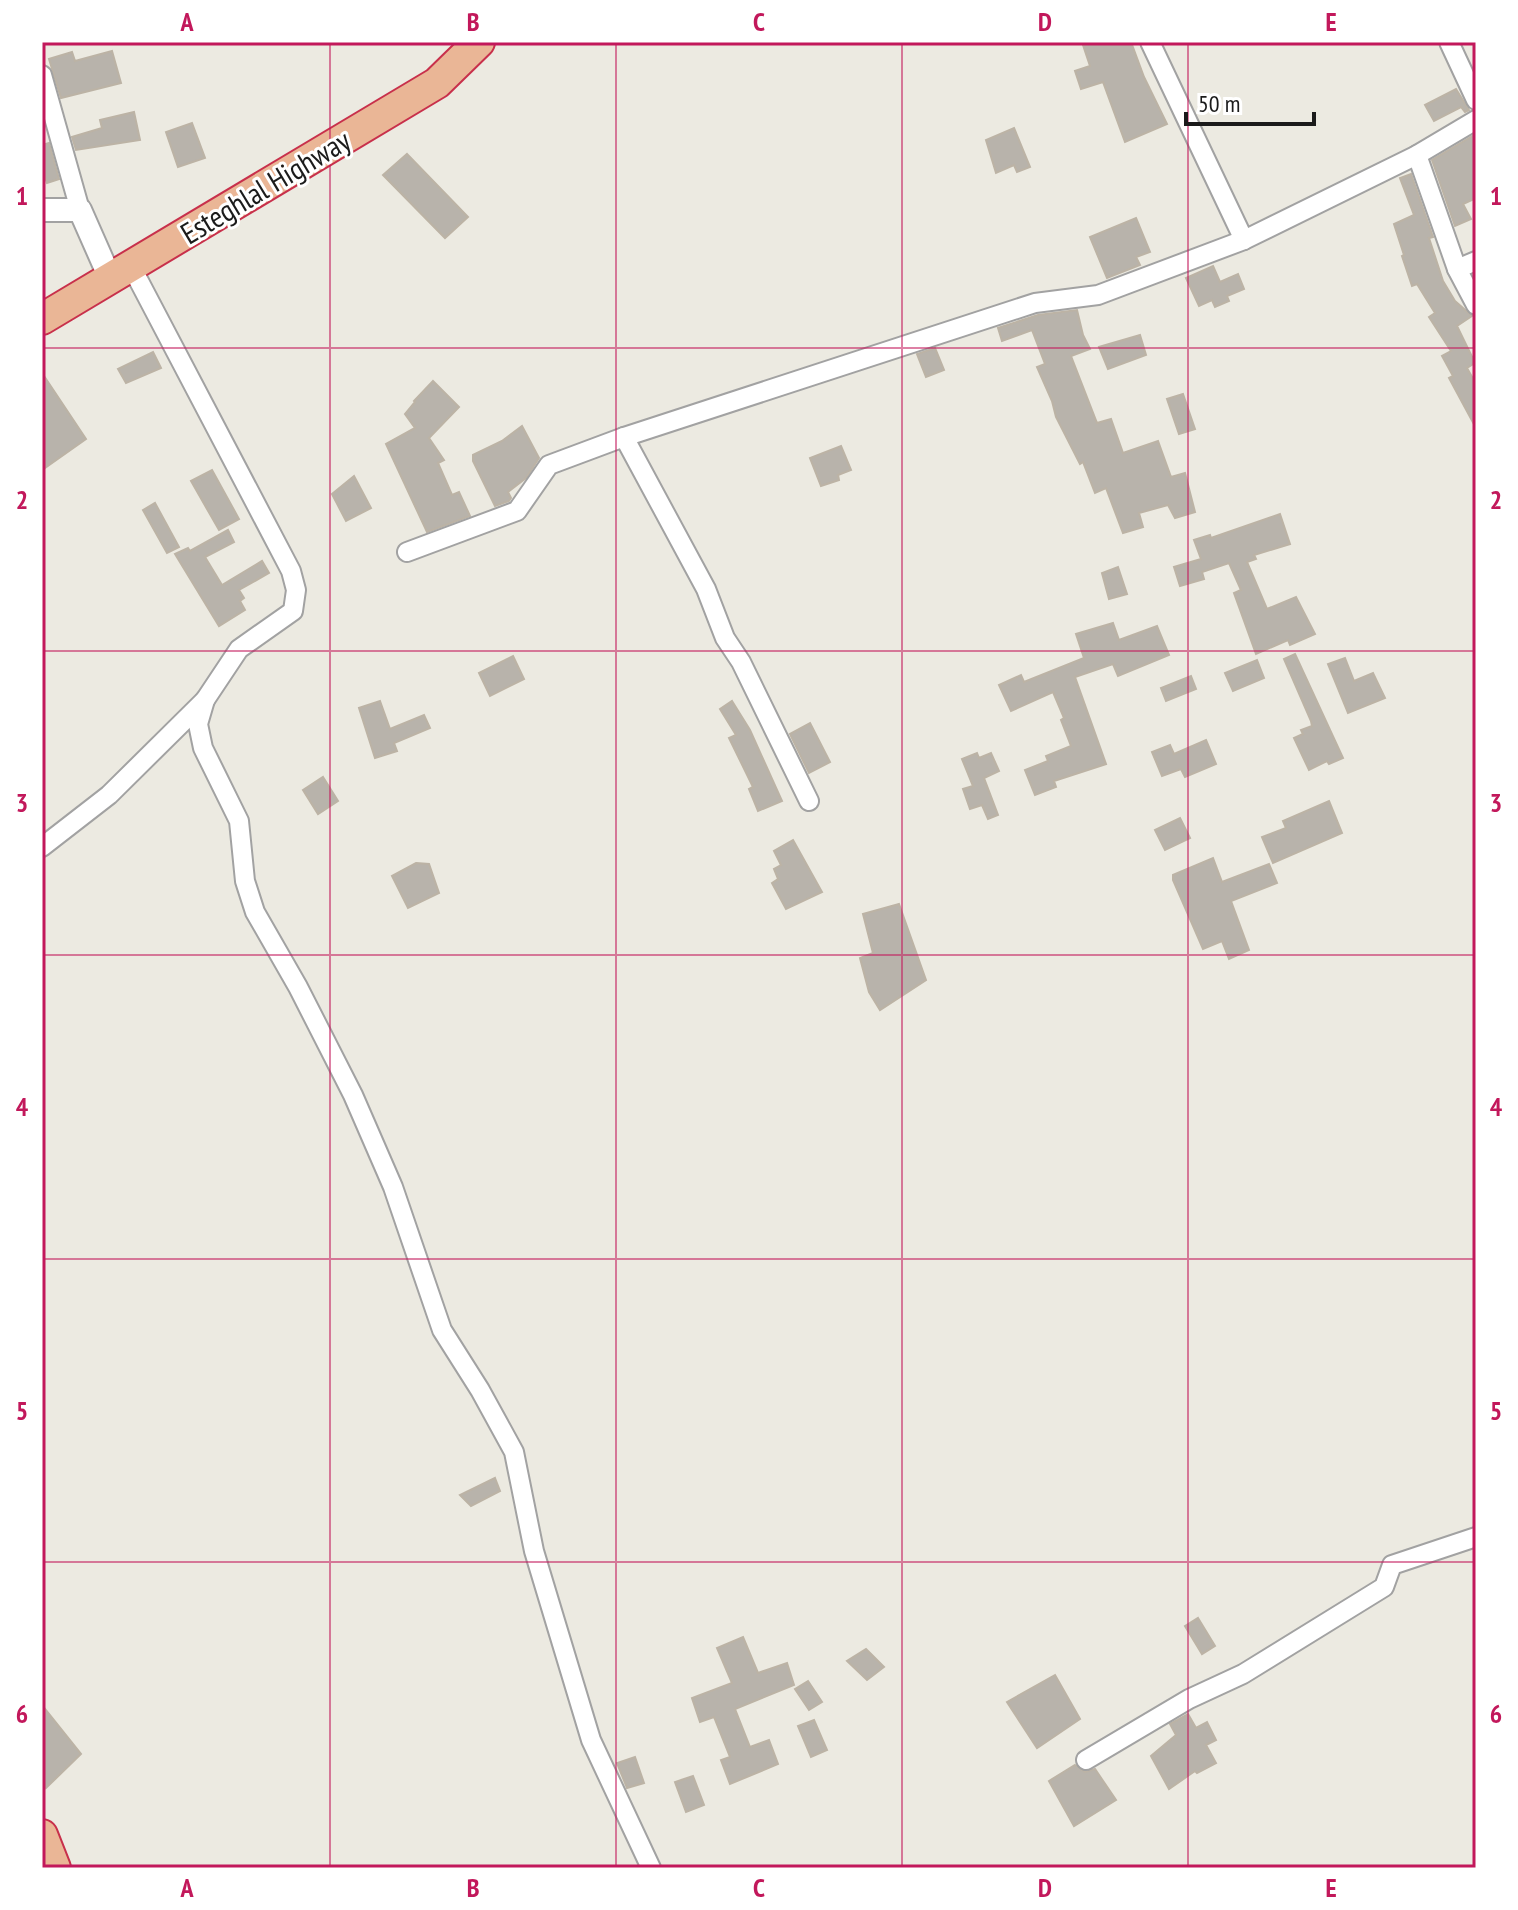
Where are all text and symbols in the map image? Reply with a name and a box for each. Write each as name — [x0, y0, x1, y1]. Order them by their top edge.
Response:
text: A — [179, 5, 194, 38]
text: B — [467, 5, 480, 38]
text: C — [753, 5, 765, 38]
text: D — [1038, 5, 1052, 38]
text: E — [1325, 5, 1337, 38]
scale bar — [1186, 76, 1314, 126]
text: 50 m — [1198, 88, 1240, 119]
street label: Esteghlal Highway — [173, 120, 358, 252]
text: 1 — [16, 179, 28, 212]
text: 1 — [1490, 179, 1502, 212]
text: 2 — [16, 483, 28, 516]
text: 2 — [1490, 483, 1502, 516]
text: 3 — [16, 786, 28, 819]
text: 3 — [1490, 786, 1502, 819]
text: 4 — [16, 1090, 29, 1123]
text: 4 — [1490, 1090, 1503, 1123]
text: 5 — [16, 1394, 28, 1427]
text: 5 — [1490, 1394, 1502, 1427]
text: 6 — [16, 1697, 28, 1730]
text: 6 — [1490, 1697, 1502, 1730]
text: A — [179, 1871, 194, 1904]
text: B — [467, 1871, 480, 1904]
text: C — [753, 1871, 765, 1904]
text: D — [1038, 1871, 1052, 1904]
text: E — [1325, 1871, 1337, 1904]

